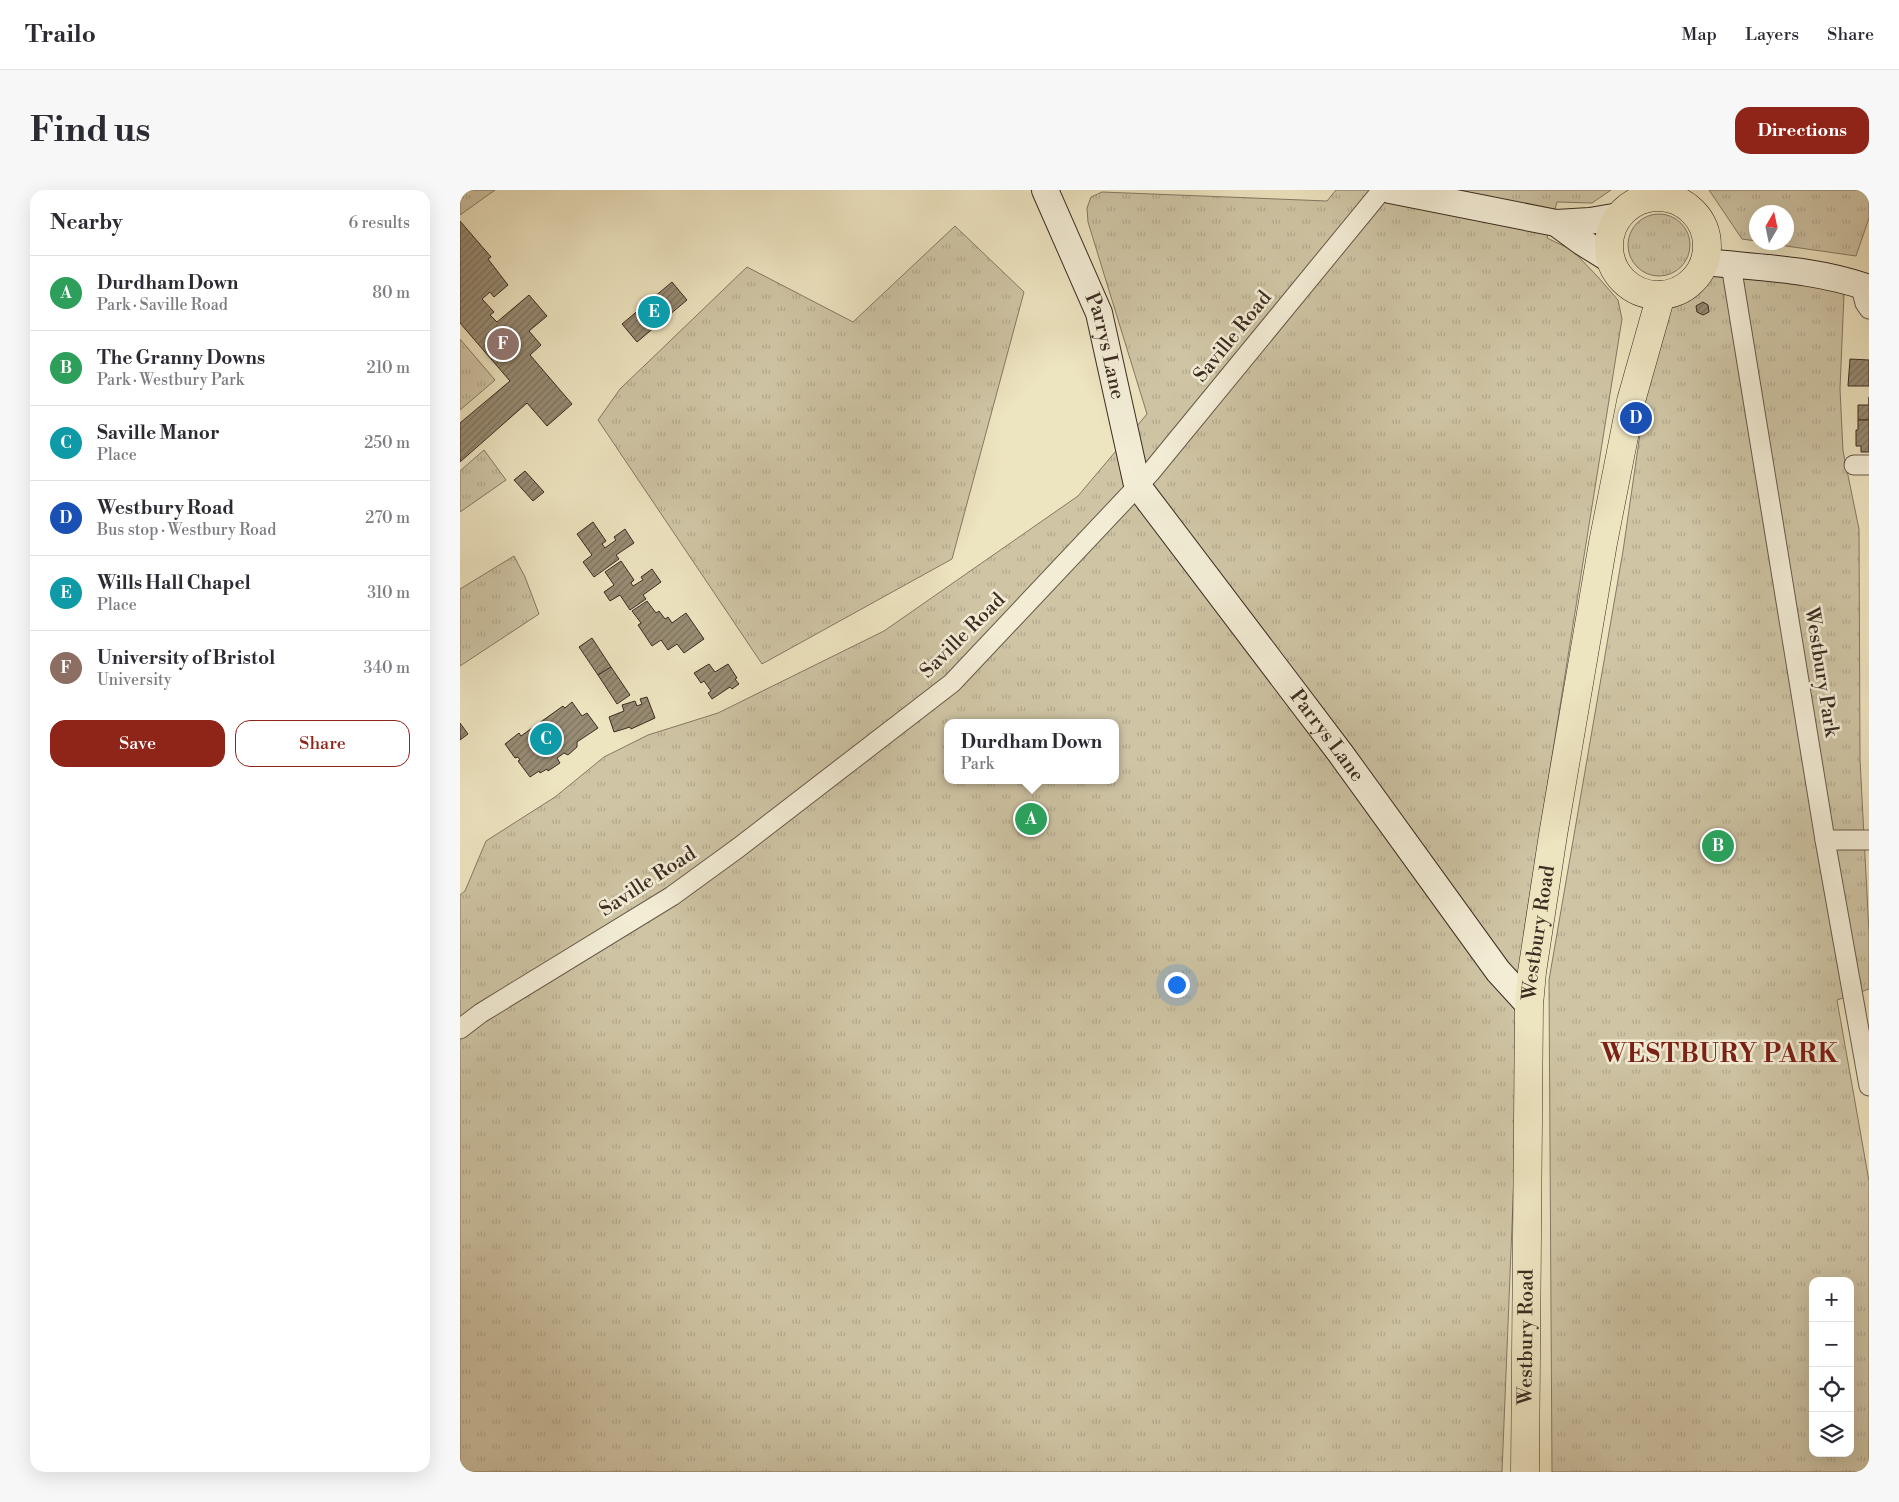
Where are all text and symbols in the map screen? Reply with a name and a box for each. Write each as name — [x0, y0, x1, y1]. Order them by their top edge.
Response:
text: Trailo — [25, 20, 96, 50]
text: Map — [1682, 23, 1717, 46]
text: Layers — [1745, 23, 1799, 46]
text: Share — [1827, 23, 1874, 46]
button: Directions — [1735, 107, 1869, 154]
text: Find us — [30, 109, 150, 152]
north arrow — [1749, 205, 1794, 250]
text: Nearby — [50, 210, 123, 236]
text: 6 results — [349, 213, 410, 233]
text: Durdham Down — [97, 271, 239, 295]
text: A — [60, 283, 72, 303]
text: 80 m — [372, 283, 410, 303]
street label: Saville Road — [1189, 286, 1278, 388]
street label: Parrys Lane — [1079, 289, 1130, 402]
pin: E — [638, 293, 670, 331]
text: Park · Saville Road — [97, 295, 228, 315]
pin: F — [487, 325, 519, 363]
text: The Granny Downs — [97, 346, 265, 370]
text: B — [60, 358, 72, 378]
text: 210 m — [366, 358, 410, 378]
text: Park · Westbury Park — [97, 370, 244, 390]
pin: D — [1620, 399, 1652, 437]
text: Saville Manor — [97, 421, 220, 445]
text: C — [60, 433, 72, 453]
text: 250 m — [364, 433, 410, 453]
text: Place — [97, 445, 137, 465]
text: Westbury Road — [97, 496, 234, 520]
text: D — [60, 508, 72, 528]
text: 270 m — [365, 508, 410, 528]
text: Bus stop · Westbury Road — [97, 520, 276, 540]
text: Wills Hall Chapel — [97, 571, 251, 595]
text: E — [60, 583, 72, 603]
text: 310 m — [367, 583, 410, 603]
street label: Saville Road — [915, 588, 1011, 684]
text: Place — [97, 595, 137, 615]
street label: Westbury Park — [1798, 604, 1844, 740]
text: University of Bristol — [97, 646, 275, 670]
text: F — [60, 658, 72, 678]
text: 340 m — [363, 658, 410, 678]
text: University — [97, 670, 171, 690]
street label: Parrys Lane — [1284, 685, 1370, 787]
popup — [944, 719, 1119, 784]
button: Save — [50, 720, 225, 767]
button: Share — [235, 720, 410, 767]
pin: C — [530, 720, 562, 758]
text: Durdham Down — [961, 730, 1102, 754]
text: Park — [961, 754, 994, 774]
pin: A — [1015, 800, 1047, 838]
pin: B — [1702, 827, 1734, 865]
street label: Saville Road — [595, 841, 702, 923]
street label: Westbury Road — [1517, 863, 1561, 1002]
your location — [1164, 972, 1190, 998]
district label: WESTBURY PARK — [1600, 1039, 1839, 1070]
street label: Westbury Road — [1513, 1268, 1539, 1406]
map controls — [1809, 1277, 1854, 1457]
button: + — [1809, 1277, 1854, 1322]
button: − — [1809, 1322, 1854, 1367]
button: locate — [1809, 1367, 1854, 1412]
button: layers — [1809, 1412, 1854, 1457]

